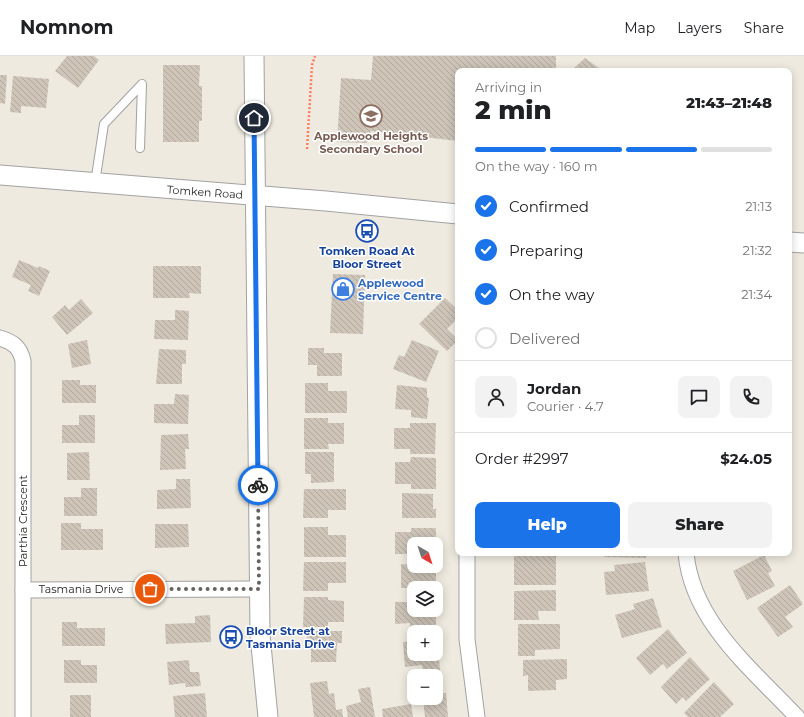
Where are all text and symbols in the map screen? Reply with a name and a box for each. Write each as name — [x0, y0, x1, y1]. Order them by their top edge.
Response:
text: Nomnom — [20, 16, 113, 39]
text: Map — [624, 19, 655, 37]
text: Layers — [677, 19, 722, 37]
text: Share — [744, 19, 784, 37]
text: Arriving in — [475, 79, 542, 95]
text: 21:43–21:48 — [686, 93, 772, 112]
text: 2 min — [475, 94, 552, 126]
pin — [237, 101, 271, 135]
school or university icon: Applewood Heights Secondary School — [358, 103, 384, 129]
icon: home — [243, 107, 265, 129]
place label: Applewood Heights Secondary School — [313, 129, 428, 156]
text: On the way · 160 m — [475, 158, 598, 174]
street label: Tomken Road — [166, 182, 244, 202]
icon: check — [475, 195, 497, 217]
text: Confirmed — [509, 197, 589, 216]
text: 21:13 — [745, 198, 772, 214]
bus stop icon: Tomken Road At Bloor Street — [354, 218, 380, 244]
icon: check — [475, 239, 497, 261]
text: Preparing — [509, 241, 584, 260]
text: 21:32 — [743, 242, 772, 258]
place label: Tomken Road At Bloor Street — [319, 244, 415, 271]
shop icon: Applewood Service Centre — [330, 276, 356, 302]
place label: Applewood Service Centre — [357, 276, 442, 303]
icon: check — [475, 283, 497, 305]
text: On the way — [509, 285, 594, 304]
text: 21:34 — [741, 286, 772, 302]
text: Delivered — [509, 329, 581, 348]
button: person — [475, 376, 517, 418]
button: chat — [678, 376, 720, 418]
button: phone — [730, 376, 772, 418]
text: Jordan — [527, 379, 581, 398]
text: Courier · 4.7 — [527, 398, 604, 414]
text: Order #2997 — [475, 449, 569, 468]
text: $24.05 — [720, 449, 772, 468]
courier — [238, 465, 278, 505]
icon: bike — [247, 474, 269, 496]
street label: Parthia Crescent — [16, 475, 30, 567]
button: Help — [475, 502, 620, 548]
button: Share — [628, 502, 772, 548]
north arrow — [407, 537, 443, 573]
map controls — [407, 537, 443, 705]
pin — [133, 572, 167, 606]
icon: bag — [139, 578, 161, 600]
button: layers — [407, 581, 443, 617]
street label: Tasmania Drive — [39, 582, 124, 596]
bus stop icon: Bloor Street at Tasmania Drive — [218, 624, 244, 650]
place label: Bloor Street at Tasmania Drive — [246, 624, 335, 651]
button: + — [407, 625, 443, 661]
button: − — [407, 669, 443, 705]

